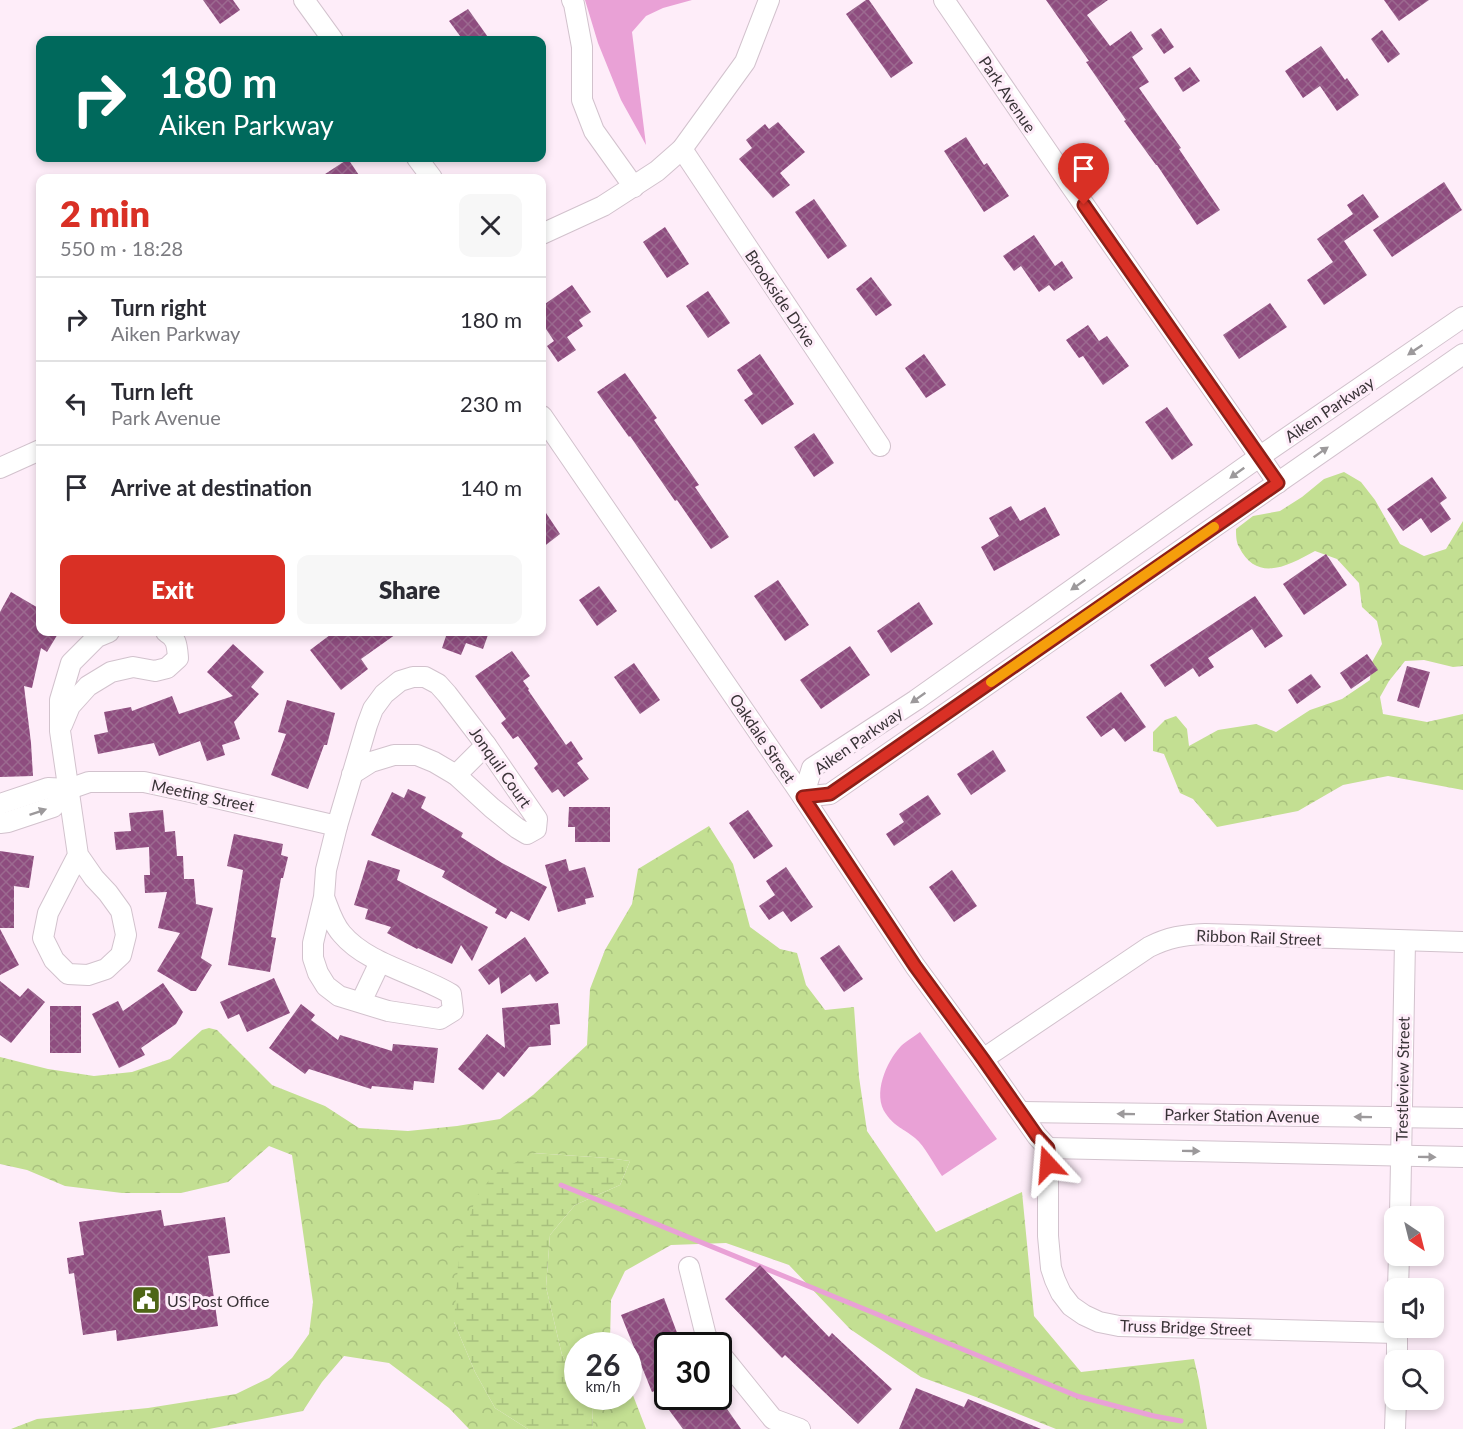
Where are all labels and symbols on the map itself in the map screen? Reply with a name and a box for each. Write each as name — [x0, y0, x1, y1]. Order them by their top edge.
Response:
street label: Park Avenue — [976, 52, 1040, 136]
pin — [1058, 143, 1109, 205]
street label: Brookside Drive — [742, 246, 820, 350]
one-way arrow — [1407, 344, 1423, 356]
street label: Aiken Parkway — [1281, 372, 1378, 446]
one-way arrow — [1313, 447, 1329, 459]
one-way arrow — [1229, 466, 1244, 478]
one-way arrow — [1070, 579, 1086, 591]
street label: Oakdale Street — [726, 690, 800, 786]
one-way arrow — [911, 692, 927, 704]
street label: Aiken Parkway — [810, 702, 906, 777]
street label: Jonquil Court — [466, 723, 536, 811]
street label: Meeting Street — [150, 775, 256, 815]
one-way arrow — [29, 806, 47, 816]
street label: Ribbon Rail Street — [1196, 925, 1322, 949]
street label: Trestleview Street — [1391, 1016, 1413, 1142]
street label: Parker Station Avenue — [1164, 1104, 1320, 1126]
one-way arrow — [1116, 1109, 1135, 1119]
one-way arrow — [1353, 1112, 1372, 1122]
position arrow — [1016, 1132, 1080, 1196]
one-way arrow — [1181, 1146, 1200, 1156]
one-way arrow — [1418, 1152, 1437, 1161]
north arrow — [1384, 1206, 1444, 1266]
public building icon: US Post Office — [130, 1284, 162, 1316]
place label: US Post Office — [167, 1291, 269, 1310]
street label: Truss Bridge Street — [1120, 1315, 1253, 1339]
speed limit sign: 30 — [654, 1332, 732, 1410]

